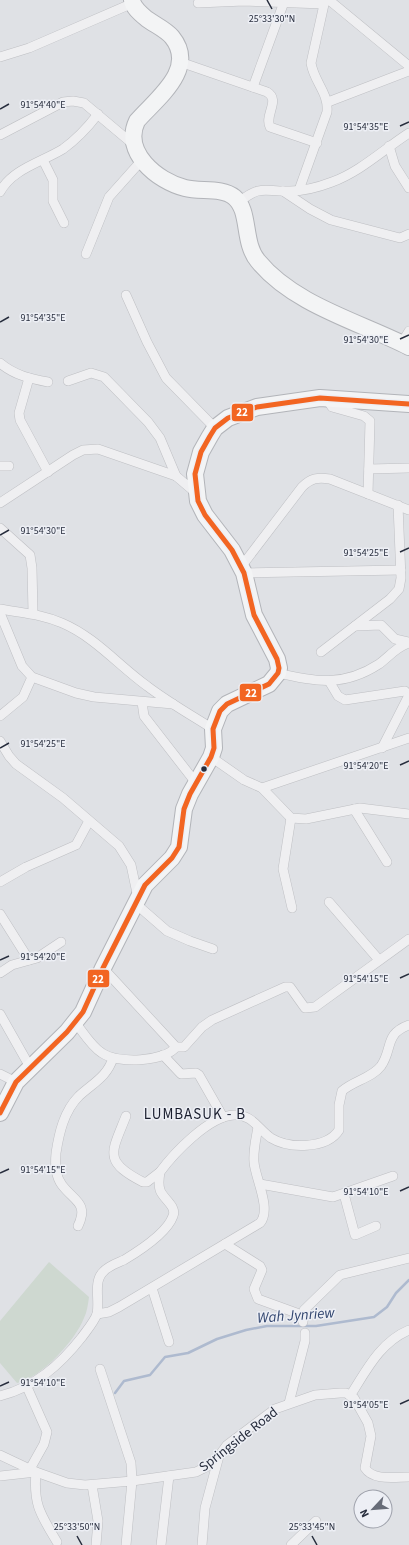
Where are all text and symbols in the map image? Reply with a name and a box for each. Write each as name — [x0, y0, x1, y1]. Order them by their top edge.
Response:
text: 25°33'30"N — [249, 12, 295, 26]
text: 91°54'40"E — [20, 98, 66, 112]
text: 91°54'35"E — [343, 120, 389, 134]
text: 91°54'35"E — [20, 311, 66, 325]
text: 91°54'30"E — [343, 333, 389, 347]
line badge: 22 — [231, 403, 254, 422]
text: 22 — [236, 405, 248, 420]
text: 91°54'30"E — [20, 524, 66, 538]
text: 91°54'25"E — [343, 546, 389, 560]
line badge: 22 — [239, 683, 262, 702]
text: 22 — [245, 686, 257, 701]
text: 91°54'25"E — [20, 737, 66, 751]
text: 91°54'20"E — [343, 759, 389, 773]
unlabelled marker — [199, 764, 209, 774]
text: 91°54'20"E — [20, 950, 66, 964]
line badge: 22 — [87, 969, 110, 988]
text: 22 — [92, 972, 104, 987]
text: 91°54'15"E — [343, 972, 389, 986]
district label: LUMBASUK - B — [144, 1104, 246, 1125]
text: 91°54'15"E — [20, 1163, 66, 1177]
text: 91°54'10"E — [343, 1185, 389, 1199]
water label: Wah Jynriew — [256, 1302, 336, 1329]
text: 91°54'10"E — [20, 1376, 66, 1390]
text: 91°54'05"E — [343, 1398, 389, 1412]
street label: Springside Road — [195, 1403, 282, 1477]
north arrow — [353, 1489, 393, 1529]
text: N — [356, 1507, 373, 1520]
text: 25°33'50"N — [54, 1520, 100, 1534]
text: 25°33'45"N — [289, 1520, 335, 1534]

